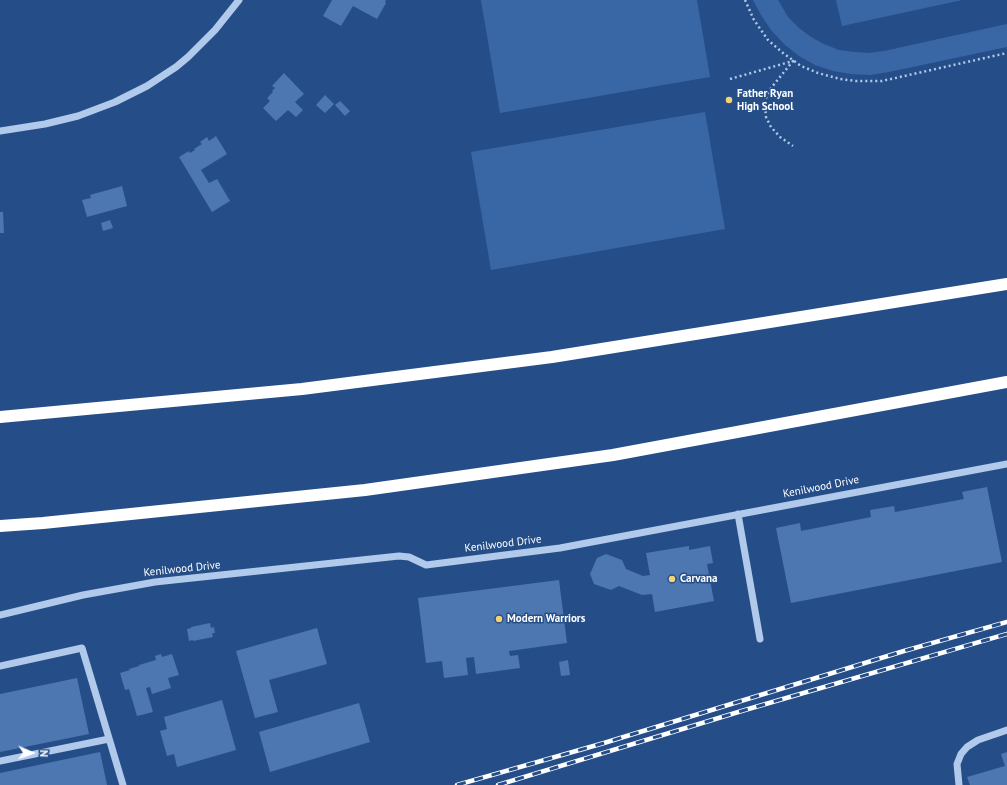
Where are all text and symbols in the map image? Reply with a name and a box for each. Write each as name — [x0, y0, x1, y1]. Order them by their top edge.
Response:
place label: Father Ryan High School — [737, 87, 793, 113]
marker: Father Ryan High School — [724, 95, 734, 105]
street label: Kenilwood Drive — [782, 473, 860, 501]
street label: Kenilwood Drive — [464, 533, 542, 555]
street label: Kenilwood Drive — [143, 558, 221, 580]
place label: Carvana — [680, 572, 717, 586]
marker: Carvana — [667, 574, 677, 584]
place label: Modern Warriors — [507, 612, 585, 626]
marker: Modern Warriors — [494, 614, 504, 624]
north arrow — [12, 733, 52, 773]
text: N — [37, 750, 51, 757]

